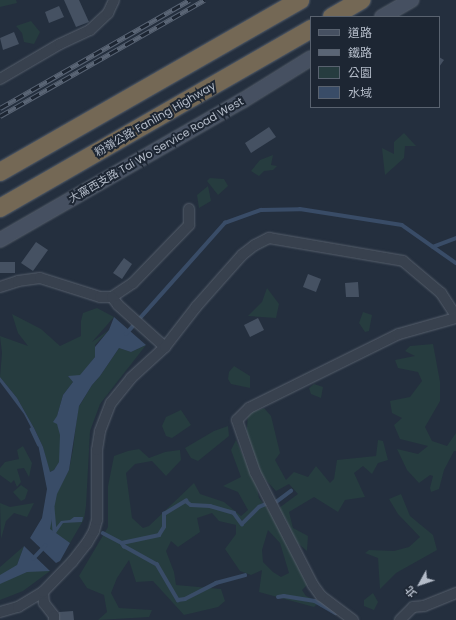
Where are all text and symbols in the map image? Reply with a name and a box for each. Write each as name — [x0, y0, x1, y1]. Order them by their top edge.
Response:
legend — [310, 16, 440, 108]
text: 道路 — [348, 24, 372, 41]
text: 鐵路 — [348, 44, 372, 61]
text: 公園 — [348, 64, 372, 81]
street label: 粉嶺公路 Fanling Highway — [92, 79, 218, 159]
text: 水域 — [348, 84, 372, 101]
street label: 大窩西支路 Tai Wo Service Road West — [66, 94, 246, 206]
north arrow — [400, 564, 440, 604]
text: 北 — [401, 582, 420, 601]

